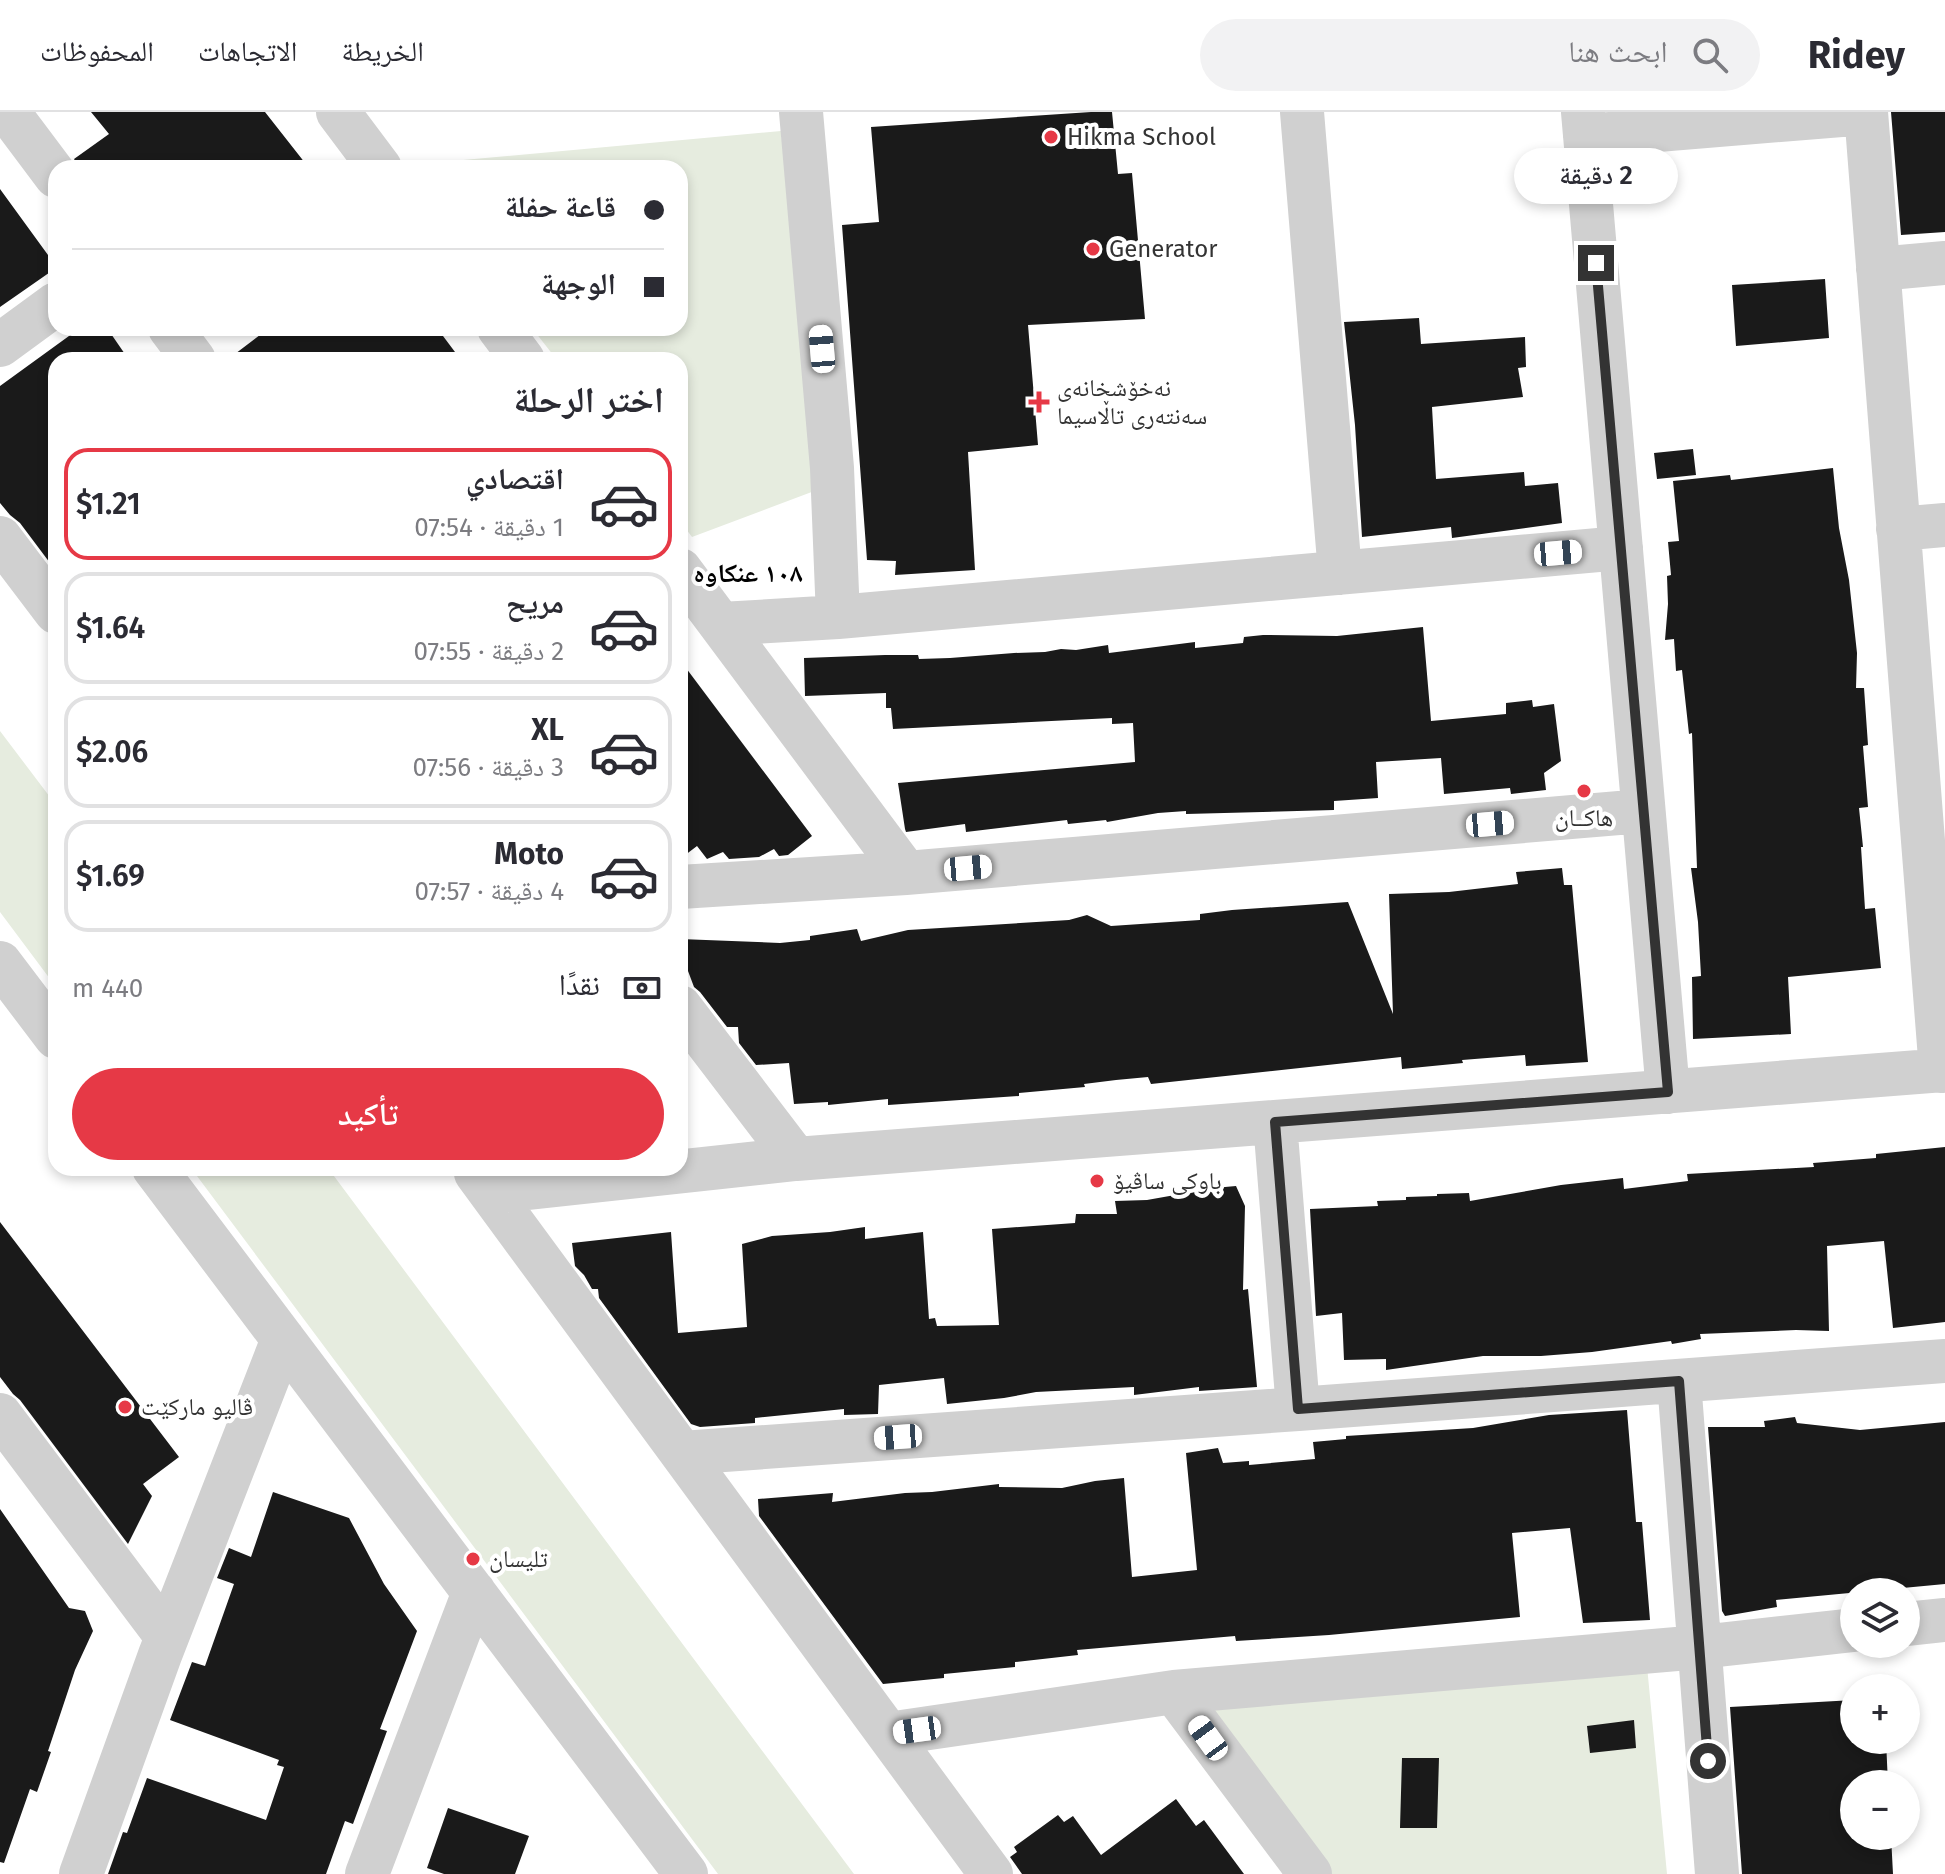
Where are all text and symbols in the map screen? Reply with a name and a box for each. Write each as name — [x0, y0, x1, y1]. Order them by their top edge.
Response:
search box — [1200, 19, 1760, 91]
text: Ridey — [1808, 32, 1905, 78]
icon: search — [1688, 33, 1732, 77]
text: ابحث هنا — [1568, 34, 1668, 70]
text: المحفوظات — [40, 35, 154, 68]
text: الاتجاهات — [198, 35, 297, 68]
text: الخريطة — [341, 35, 424, 68]
place label: Hikma School — [1067, 123, 1216, 151]
marker: Hikma School — [1042, 128, 1060, 146]
callout: 2 دقيقة — [1514, 147, 1678, 203]
text: 2 دقيقة — [1559, 160, 1633, 191]
text: قاعة حفلة — [505, 189, 616, 225]
place label: Generator — [1109, 235, 1218, 263]
marker: Generator — [1084, 240, 1102, 258]
route end — [1578, 245, 1614, 281]
text: الوجهة — [541, 266, 616, 302]
car — [808, 324, 836, 374]
place label: نەخۆشخانەی سەنتەری تاڵاسیما — [1057, 374, 1207, 430]
text: اختر الرحلة — [513, 378, 664, 422]
marker: نەخۆشخانەی سەنتەری تاڵاسیما — [1028, 391, 1050, 413]
text: اقتصادي — [466, 461, 564, 497]
icon: car — [588, 468, 660, 540]
text: $1.21 — [76, 486, 141, 522]
text: 1 دقيقة · 07:54 — [414, 512, 564, 543]
car — [1533, 539, 1583, 567]
district label: ١٠٨ عنکاوە — [694, 558, 803, 589]
text: مريح — [506, 585, 564, 621]
icon: car — [588, 592, 660, 664]
text: $1.64 — [76, 610, 145, 646]
text: 2 دقيقة · 07:55 — [414, 636, 564, 667]
text: XL — [531, 712, 564, 748]
icon: car — [588, 716, 660, 788]
text: $2.06 — [76, 734, 148, 770]
text: 3 دقيقة · 07:56 — [412, 752, 564, 783]
marker: هاكــان — [1575, 782, 1593, 800]
place label: هاكــان — [1555, 804, 1613, 832]
car — [1465, 810, 1515, 838]
text: Moto — [494, 836, 564, 872]
icon: car — [588, 840, 660, 912]
car — [943, 854, 993, 882]
text: $1.69 — [76, 858, 145, 894]
text: 4 دقيقة · 07:57 — [415, 876, 564, 907]
icon: cash — [620, 966, 664, 1010]
text: نقدًا — [559, 967, 600, 1003]
text: 440 m — [72, 973, 143, 1004]
button: تأكيد — [72, 1068, 664, 1160]
place label: باوکی ساڤیۆ — [1113, 1167, 1222, 1195]
marker: باوکی ساڤیۆ — [1088, 1172, 1106, 1190]
place label: ڤالیو مارکێت — [141, 1393, 253, 1421]
marker: ڤالیو مارکێت — [116, 1398, 134, 1416]
car — [873, 1423, 923, 1451]
place label: تليسان — [489, 1545, 548, 1573]
marker: تليسان — [464, 1550, 482, 1568]
map controls — [1840, 1578, 1920, 1850]
button: layers — [1840, 1578, 1920, 1658]
button: + — [1840, 1674, 1920, 1754]
car — [1184, 1712, 1232, 1764]
car — [892, 1715, 942, 1745]
route start — [1690, 1743, 1726, 1779]
button: − — [1840, 1770, 1920, 1850]

